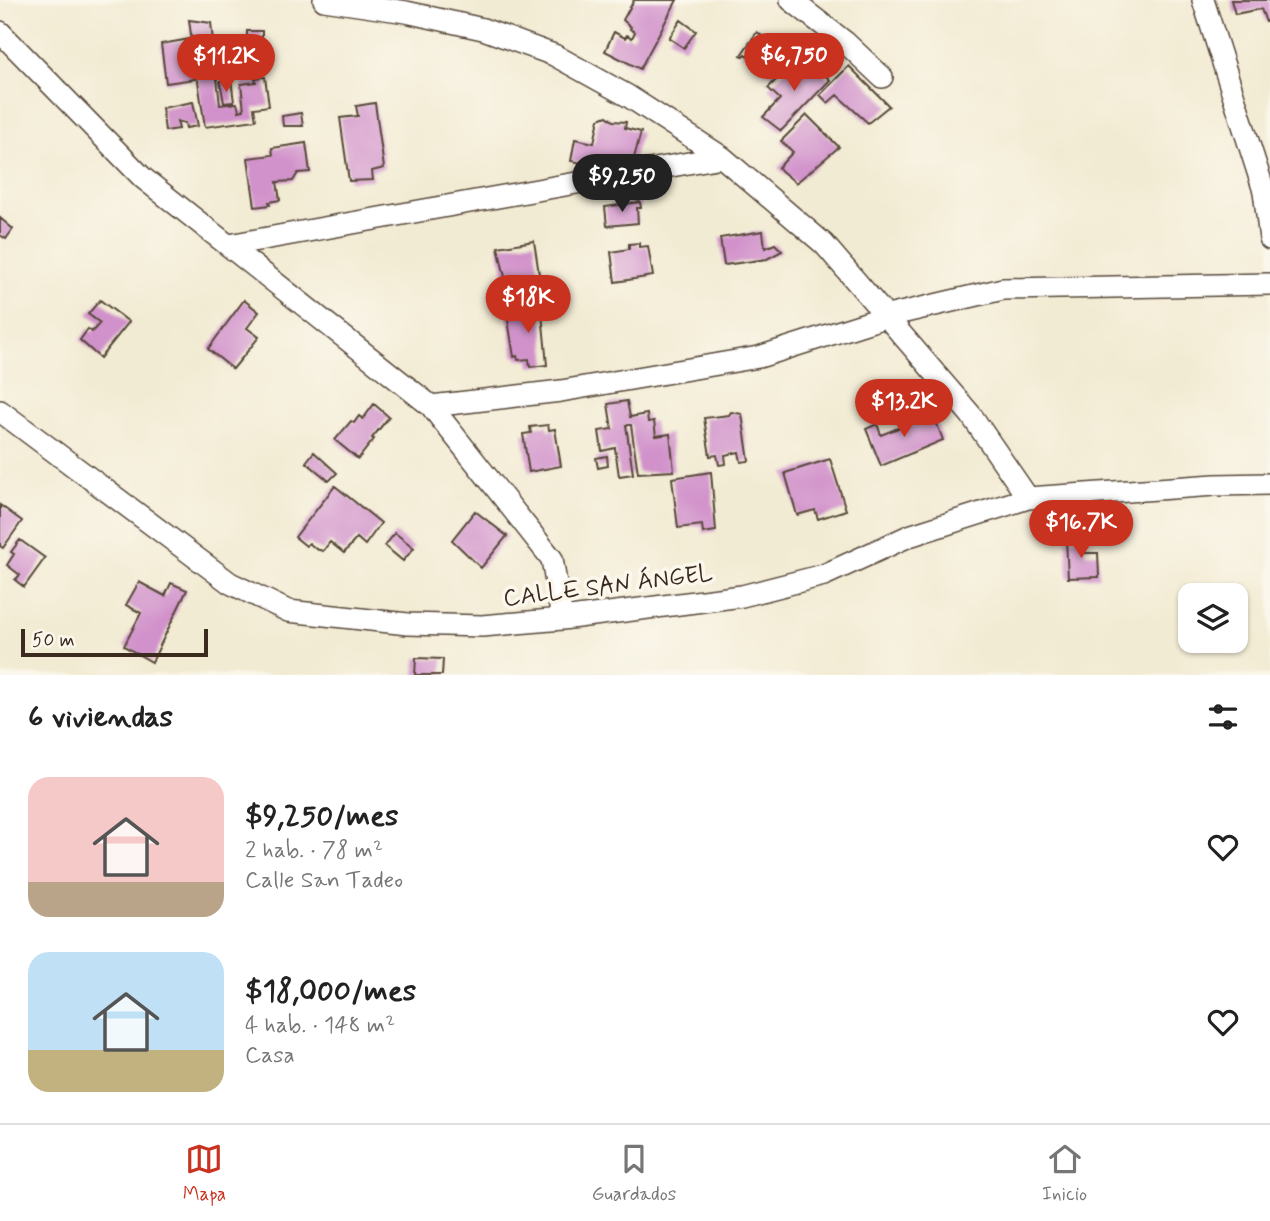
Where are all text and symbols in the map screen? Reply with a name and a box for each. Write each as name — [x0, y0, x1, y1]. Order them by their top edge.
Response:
pin: $11.2K — [169, 34, 283, 94]
pin: $6,750 — [737, 34, 851, 93]
text: $6,750 — [760, 41, 828, 71]
text: $11.2K — [193, 42, 259, 72]
pin: $9,250 — [565, 154, 679, 214]
text: $9,250 — [588, 162, 656, 192]
pin: $18K — [487, 276, 569, 335]
text: $18K — [502, 283, 554, 313]
pin: $13.2K — [847, 380, 961, 439]
text: $13.2K — [871, 387, 937, 417]
pin: $16.7K — [1024, 500, 1138, 560]
text: $16.7K — [1045, 508, 1117, 538]
street label: CALLE SAN ÁNGEL — [501, 557, 715, 615]
map controls — [1178, 583, 1248, 653]
button: layers — [1178, 583, 1248, 653]
scale bar — [21, 626, 208, 658]
text: 50 m — [32, 628, 75, 653]
text: 6 viviendas — [28, 698, 173, 737]
icon: filters — [1204, 698, 1242, 736]
text: $9,250/mes — [245, 797, 398, 836]
icon: home — [84, 805, 168, 889]
icon: heart — [1204, 828, 1242, 866]
text: 2 hab. · 78 m² — [245, 836, 383, 866]
text: Calle San Tadeo — [245, 866, 403, 896]
text: $18,000/mes — [245, 972, 416, 1011]
icon: home — [84, 980, 168, 1064]
icon: heart — [1204, 1003, 1242, 1041]
text: 4 hab. · 148 m² — [245, 1011, 395, 1041]
text: Casa — [245, 1041, 295, 1071]
tab: Mapa — [183, 1140, 226, 1207]
tab: Guardados — [592, 1140, 676, 1207]
tab: Inicio — [1042, 1140, 1087, 1207]

